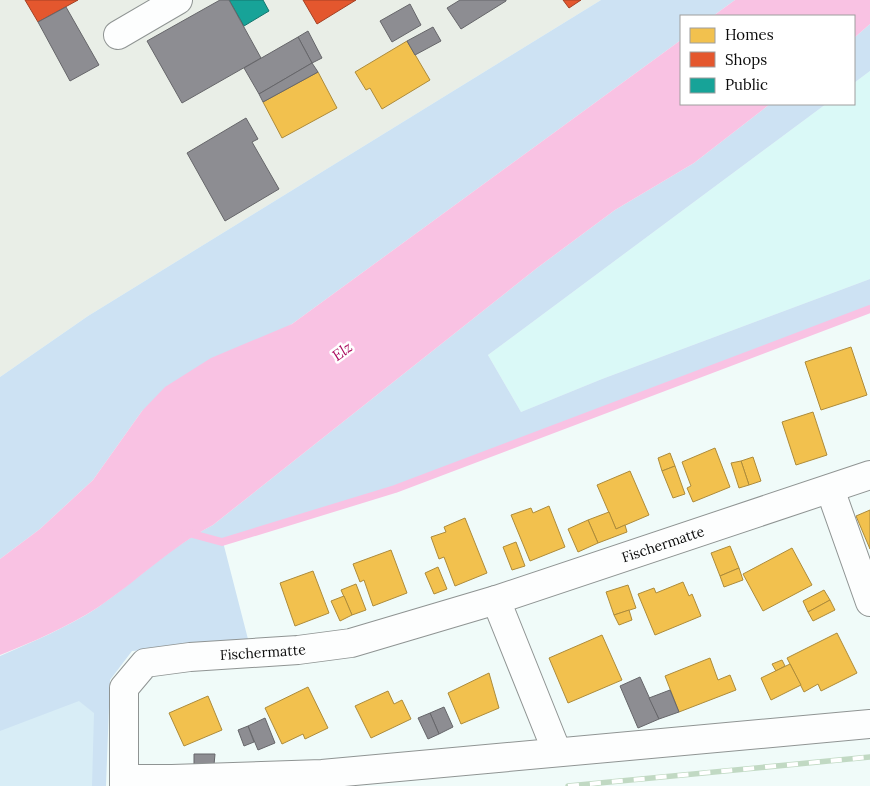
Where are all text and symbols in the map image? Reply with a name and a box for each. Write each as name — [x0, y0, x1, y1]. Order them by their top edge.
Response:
legend — [680, 15, 855, 105]
text: Homes — [725, 25, 774, 44]
text: Shops — [725, 50, 767, 69]
text: Public — [725, 75, 768, 94]
water label: Elz — [328, 337, 356, 365]
street label: Fischermatte — [619, 522, 707, 566]
street label: Fischermatte — [219, 640, 307, 664]

